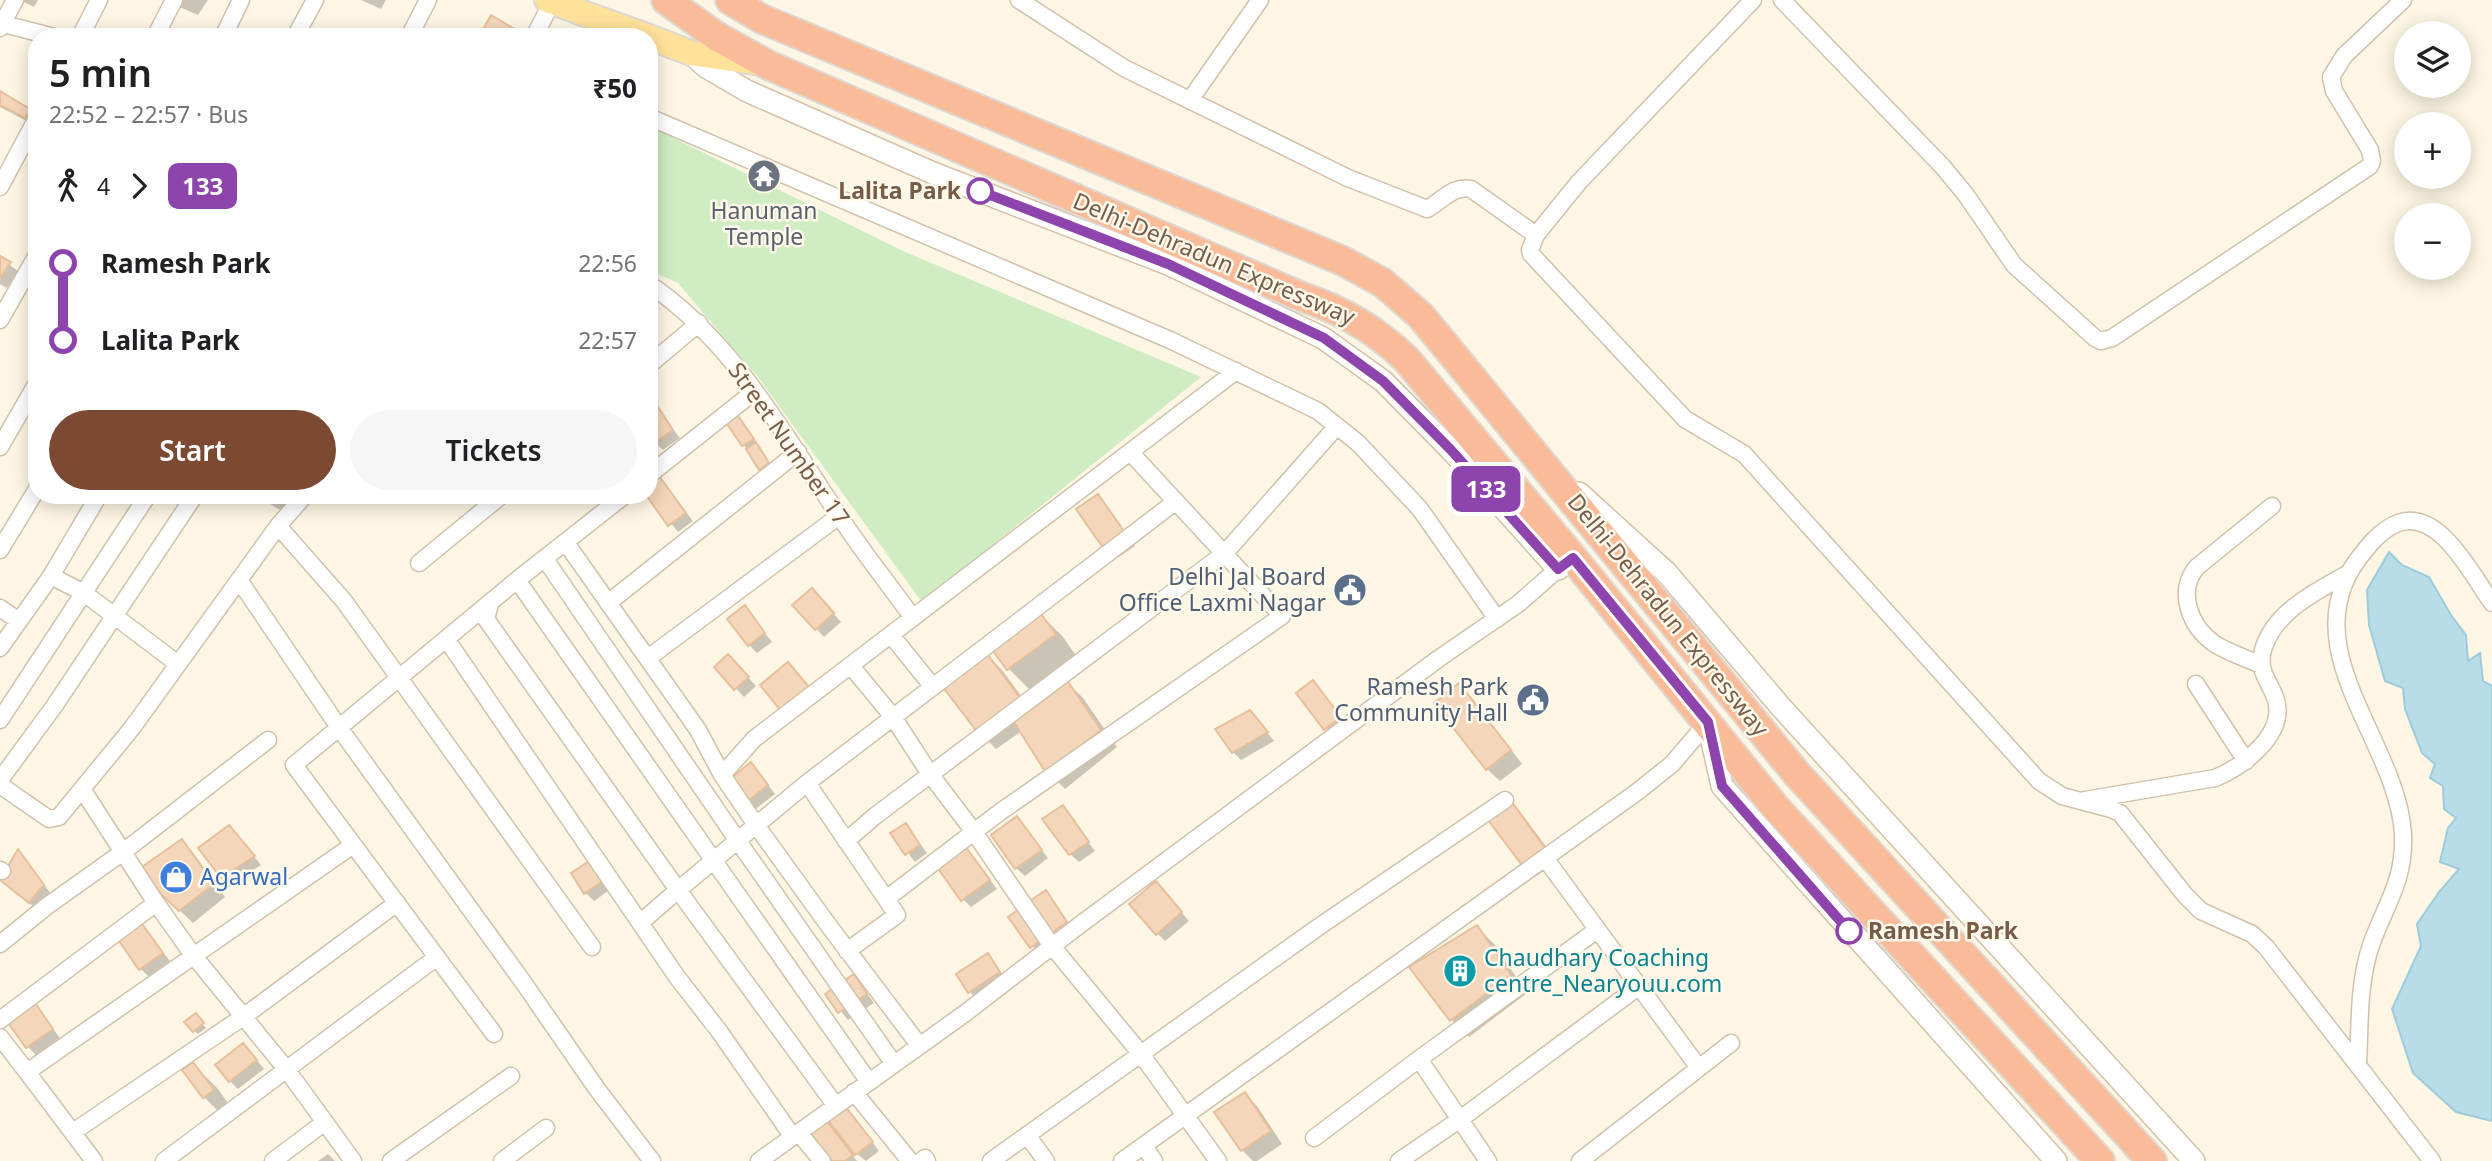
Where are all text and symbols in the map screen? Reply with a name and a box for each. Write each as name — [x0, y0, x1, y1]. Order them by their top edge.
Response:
map controls — [2394, 21, 2471, 280]
button: layers — [2394, 21, 2471, 98]
text: 5 min — [49, 46, 152, 98]
text: ₹50 — [592, 70, 637, 106]
text: 22:52 – 22:57 · Bus — [49, 98, 248, 130]
button: + — [2394, 112, 2471, 189]
temple icon: Hanuman Temple — [745, 157, 783, 195]
icon: walk — [49, 167, 87, 205]
icon: forward — [120, 167, 158, 205]
text: 133 — [182, 169, 223, 202]
text: 4 — [97, 170, 110, 202]
place label: Lalita Park — [838, 174, 962, 206]
marker: Lalita Park — [967, 178, 993, 204]
street label: Delhi-Dehradun Expressway — [1068, 184, 1361, 332]
place label: Hanuman Temple — [711, 194, 818, 252]
button: − — [2394, 203, 2471, 280]
text: Ramesh Park — [101, 245, 271, 281]
text: 22:56 — [578, 247, 637, 279]
text: Lalita Park — [101, 322, 240, 358]
text: 22:57 — [578, 324, 637, 356]
street label: Street Number 17 — [722, 355, 858, 531]
button: Start — [49, 410, 336, 490]
button: Tickets — [350, 410, 637, 490]
line badge: 133 — [1446, 466, 1526, 512]
text: 133 — [1465, 472, 1507, 505]
street label: Delhi-Dehradun Expressway — [1561, 486, 1777, 743]
place label: Delhi Jal Board Office Laxmi Nagar — [1119, 560, 1326, 618]
public building icon: Delhi Jal Board Office Laxmi Nagar — [1331, 571, 1369, 609]
place label: Ramesh Park Community Hall — [1334, 670, 1509, 728]
public building icon: Ramesh Park Community Hall — [1514, 681, 1552, 719]
shop icon: Agarwal — [157, 858, 195, 896]
place label: Agarwal — [200, 860, 288, 892]
place label: Ramesh Park — [1868, 914, 2019, 946]
marker: Ramesh Park — [1836, 918, 1862, 944]
place label: Chaudhary Coaching centre_Nearyouu.com — [1484, 941, 1722, 999]
building icon: Chaudhary Coaching centre_Nearyouu.com — [1441, 952, 1479, 990]

